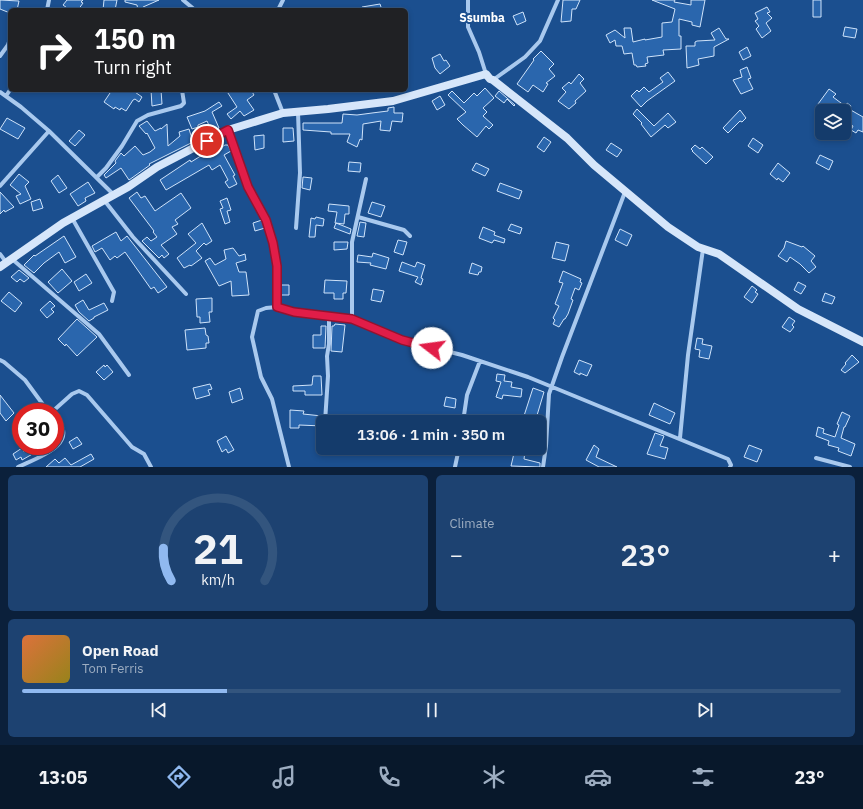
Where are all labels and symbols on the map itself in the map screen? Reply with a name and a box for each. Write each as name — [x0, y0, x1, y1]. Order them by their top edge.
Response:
district label: Ssumba — [459, 10, 505, 25]
pin — [190, 124, 224, 158]
position arrow — [411, 327, 453, 369]
speed limit sign: 30 — [12, 403, 64, 455]

